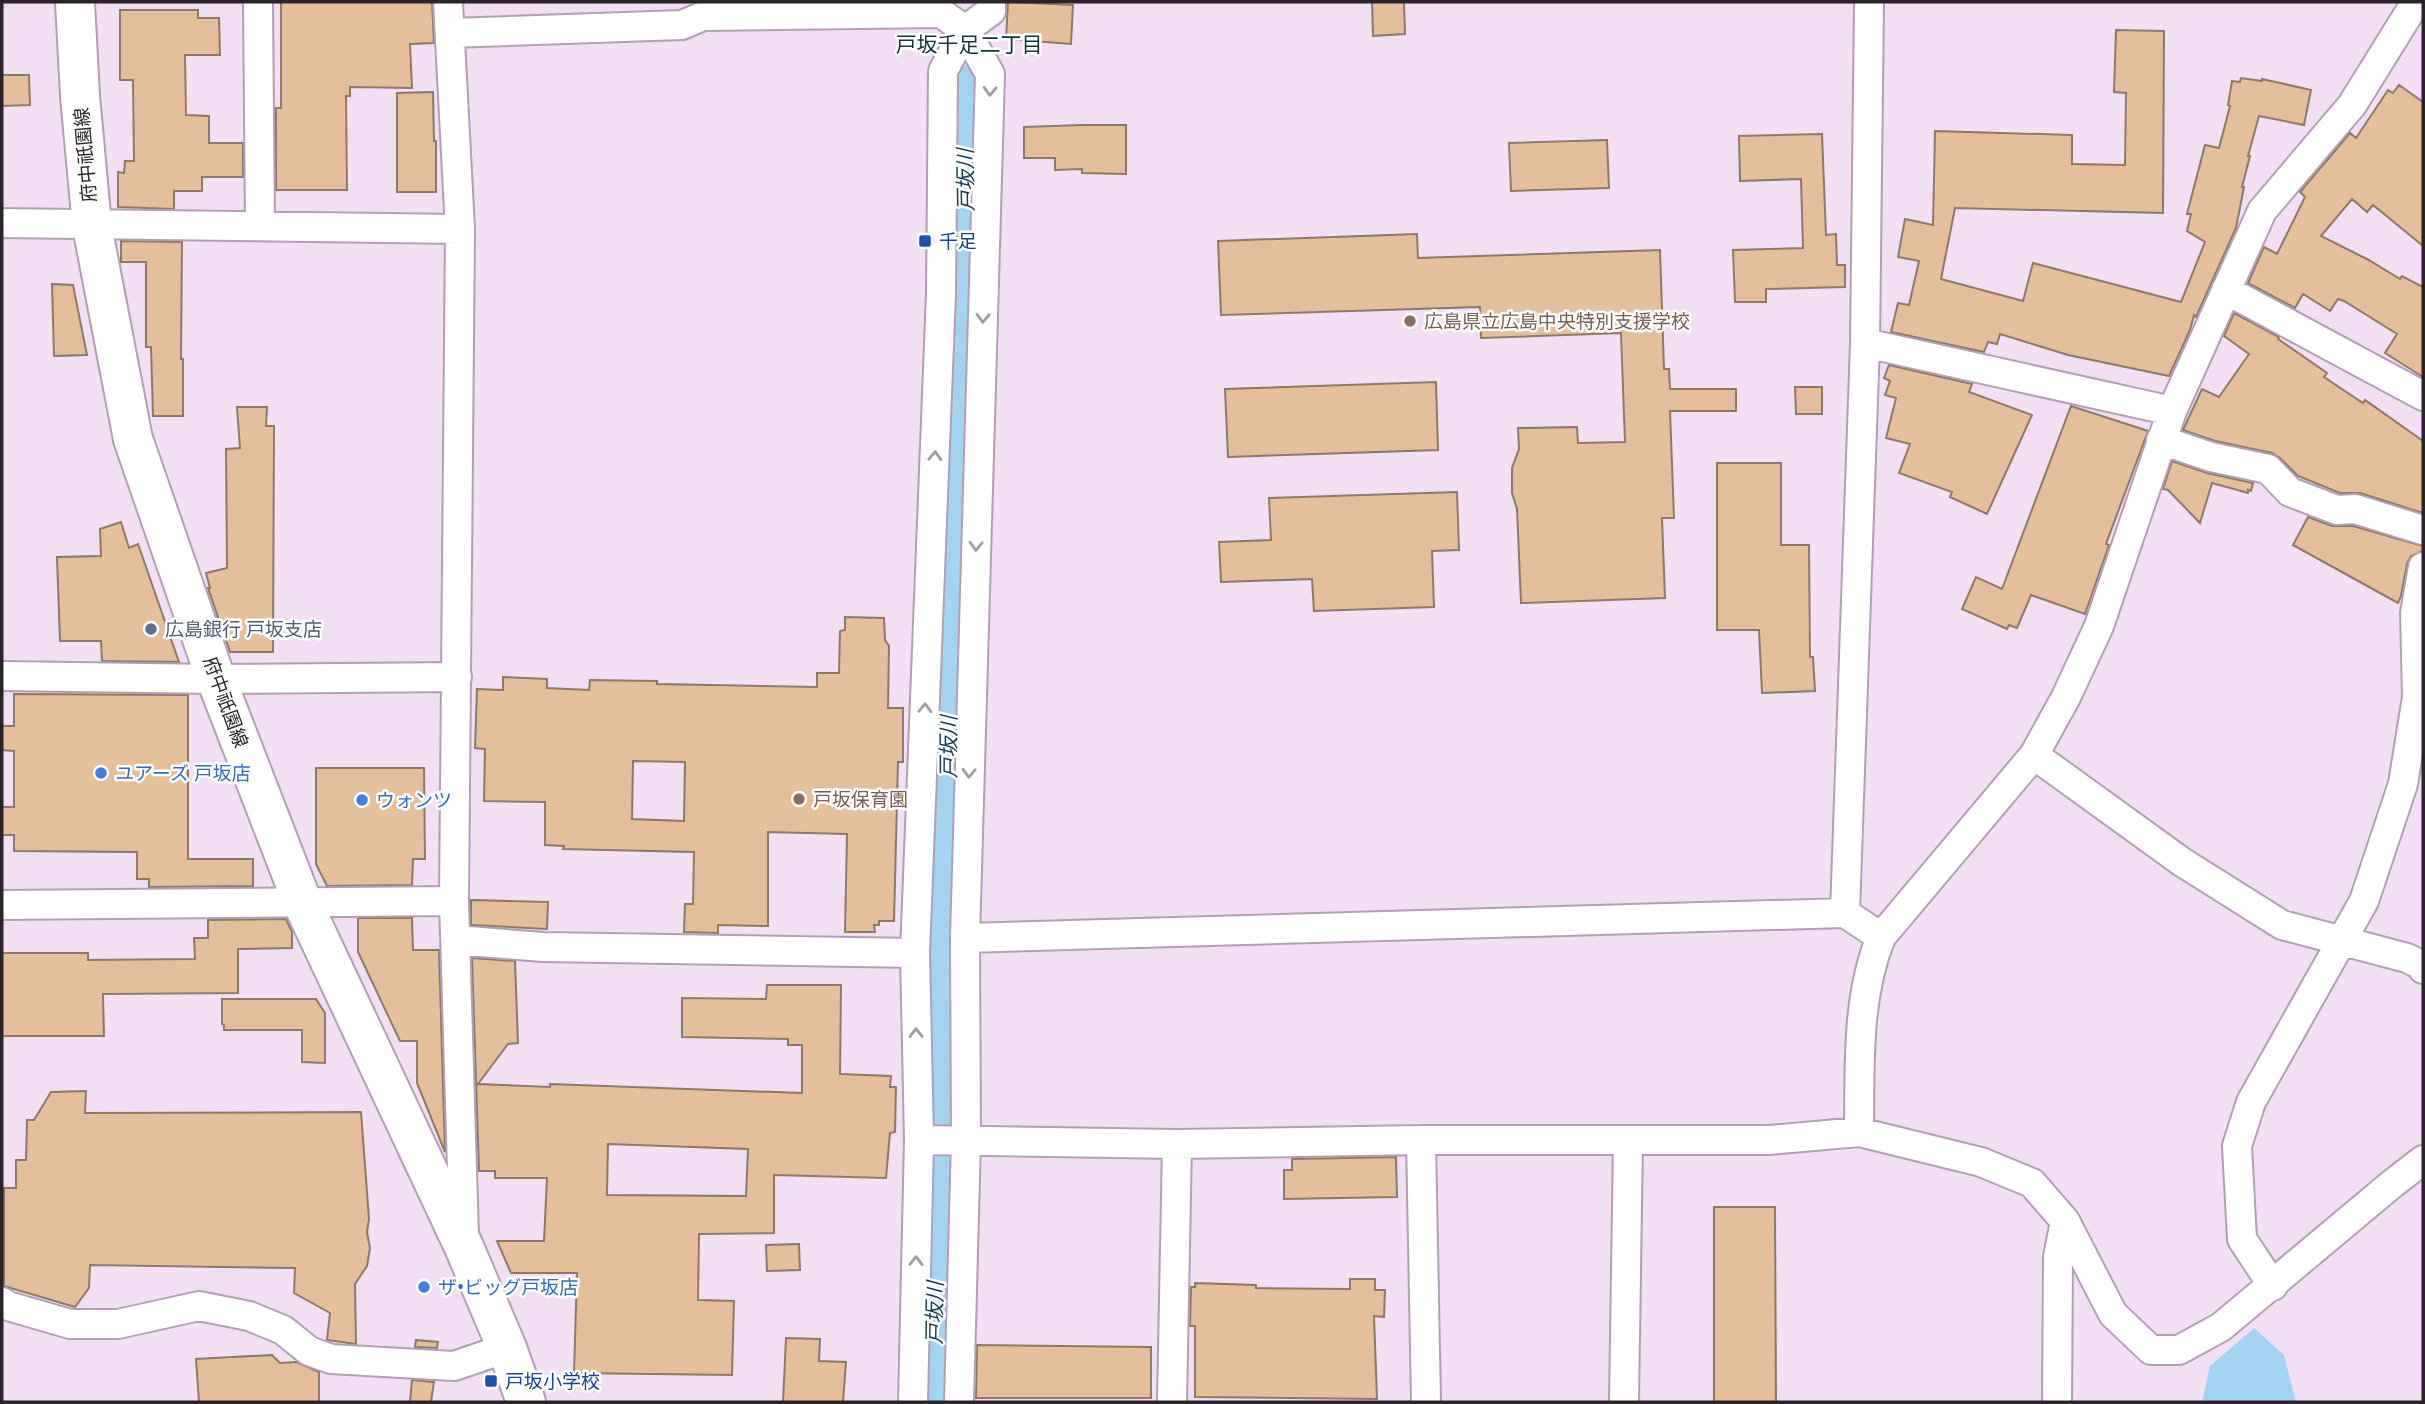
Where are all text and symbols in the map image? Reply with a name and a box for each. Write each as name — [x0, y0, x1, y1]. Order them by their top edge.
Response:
district label: 戸坂千足二丁目 — [896, 30, 1043, 58]
one-way arrow — [982, 86, 997, 97]
street label: 府中祇園線 — [68, 107, 102, 203]
water label: 戸坂川 — [950, 146, 980, 212]
place label: 千足 — [939, 228, 977, 254]
marker: 千足 — [917, 233, 933, 249]
place label: 広島県立広島中央特別支援学校 — [1424, 308, 1690, 334]
marker: 広島県立広島中央特別支援学校 — [1402, 313, 1418, 329]
one-way arrow — [975, 314, 991, 324]
one-way arrow — [927, 450, 942, 461]
one-way arrow — [969, 541, 984, 552]
place label: 広島銀行 戸坂支店 — [165, 616, 322, 642]
marker: 広島銀行 戸坂支店 — [143, 621, 159, 637]
street label: 府中祇園線 — [198, 653, 254, 751]
one-way arrow — [917, 702, 932, 713]
water label: 戸坂川 — [934, 714, 962, 779]
place label: ユアーズ 戸坂店 — [115, 760, 251, 786]
marker: ユアーズ 戸坂店 — [93, 765, 109, 781]
one-way arrow — [962, 768, 977, 779]
place label: 戸坂保育園 — [813, 786, 908, 812]
place label: ウォンツ — [376, 787, 452, 813]
marker: 戸坂保育園 — [791, 791, 807, 807]
marker: ウォンツ — [354, 792, 370, 808]
one-way arrow — [909, 1027, 924, 1038]
one-way arrow — [908, 1255, 924, 1265]
place label: ザ•ビッグ戸坂店 — [438, 1274, 578, 1300]
marker: ザ•ビッグ戸坂店 — [416, 1279, 432, 1295]
water label: 戸坂川 — [919, 1279, 949, 1345]
place label: 戸坂小学校 — [505, 1368, 600, 1394]
marker: 戸坂小学校 — [483, 1373, 499, 1389]

